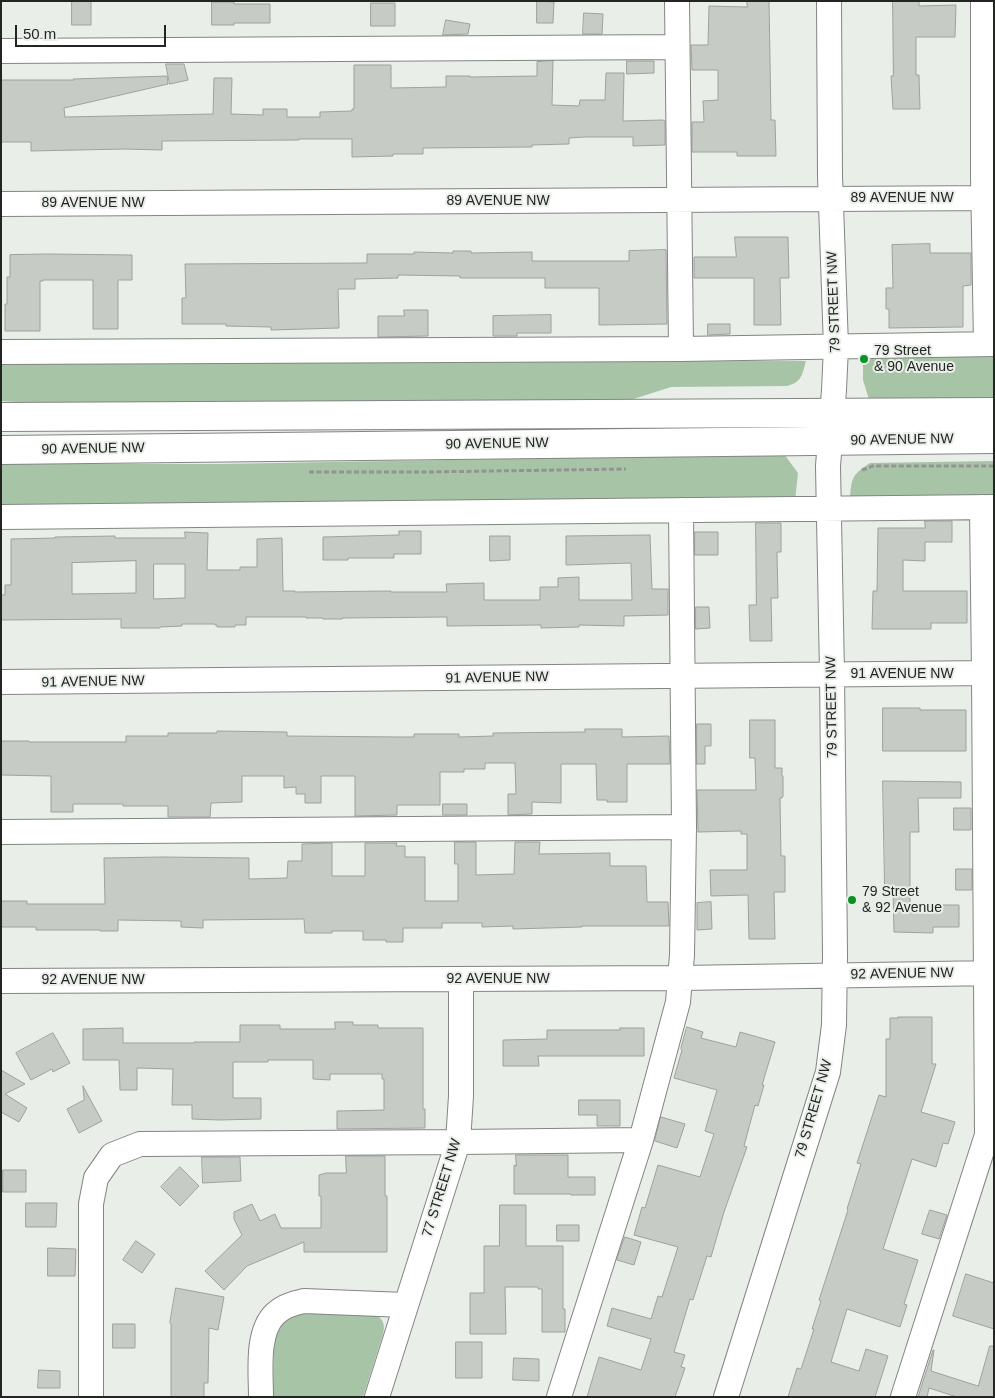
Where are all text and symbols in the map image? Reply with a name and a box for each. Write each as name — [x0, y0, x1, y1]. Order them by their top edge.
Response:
scale bar — [18, 15, 169, 47]
text: 50 m — [23, 25, 56, 42]
street label: 89 AVENUE NW — [850, 190, 954, 206]
street label: 89 AVENUE NW — [446, 193, 550, 209]
street label: 89 AVENUE NW — [41, 195, 145, 211]
street label: 79 STREET NW — [824, 251, 844, 353]
place label: 79 Street & 90 Avenue — [874, 343, 954, 376]
marker: 79 Street & 90 Avenue — [858, 353, 870, 365]
street label: 90 AVENUE NW — [850, 431, 954, 449]
street label: 90 AVENUE NW — [445, 435, 549, 453]
street label: 90 AVENUE NW — [41, 440, 145, 458]
street label: 79 STREET NW — [823, 656, 841, 758]
street label: 91 AVENUE NW — [850, 666, 954, 682]
street label: 91 AVENUE NW — [445, 669, 549, 687]
street label: 91 AVENUE NW — [41, 673, 145, 691]
place label: 79 Street & 92 Avenue — [862, 884, 942, 916]
marker: 79 Street & 92 Avenue — [846, 894, 858, 906]
street label: 92 AVENUE NW — [850, 965, 954, 983]
street label: 92 AVENUE NW — [446, 971, 550, 987]
street label: 92 AVENUE NW — [41, 972, 145, 988]
street label: 79 STREET NW — [792, 1058, 836, 1160]
street label: 77 STREET NW — [419, 1137, 465, 1239]

